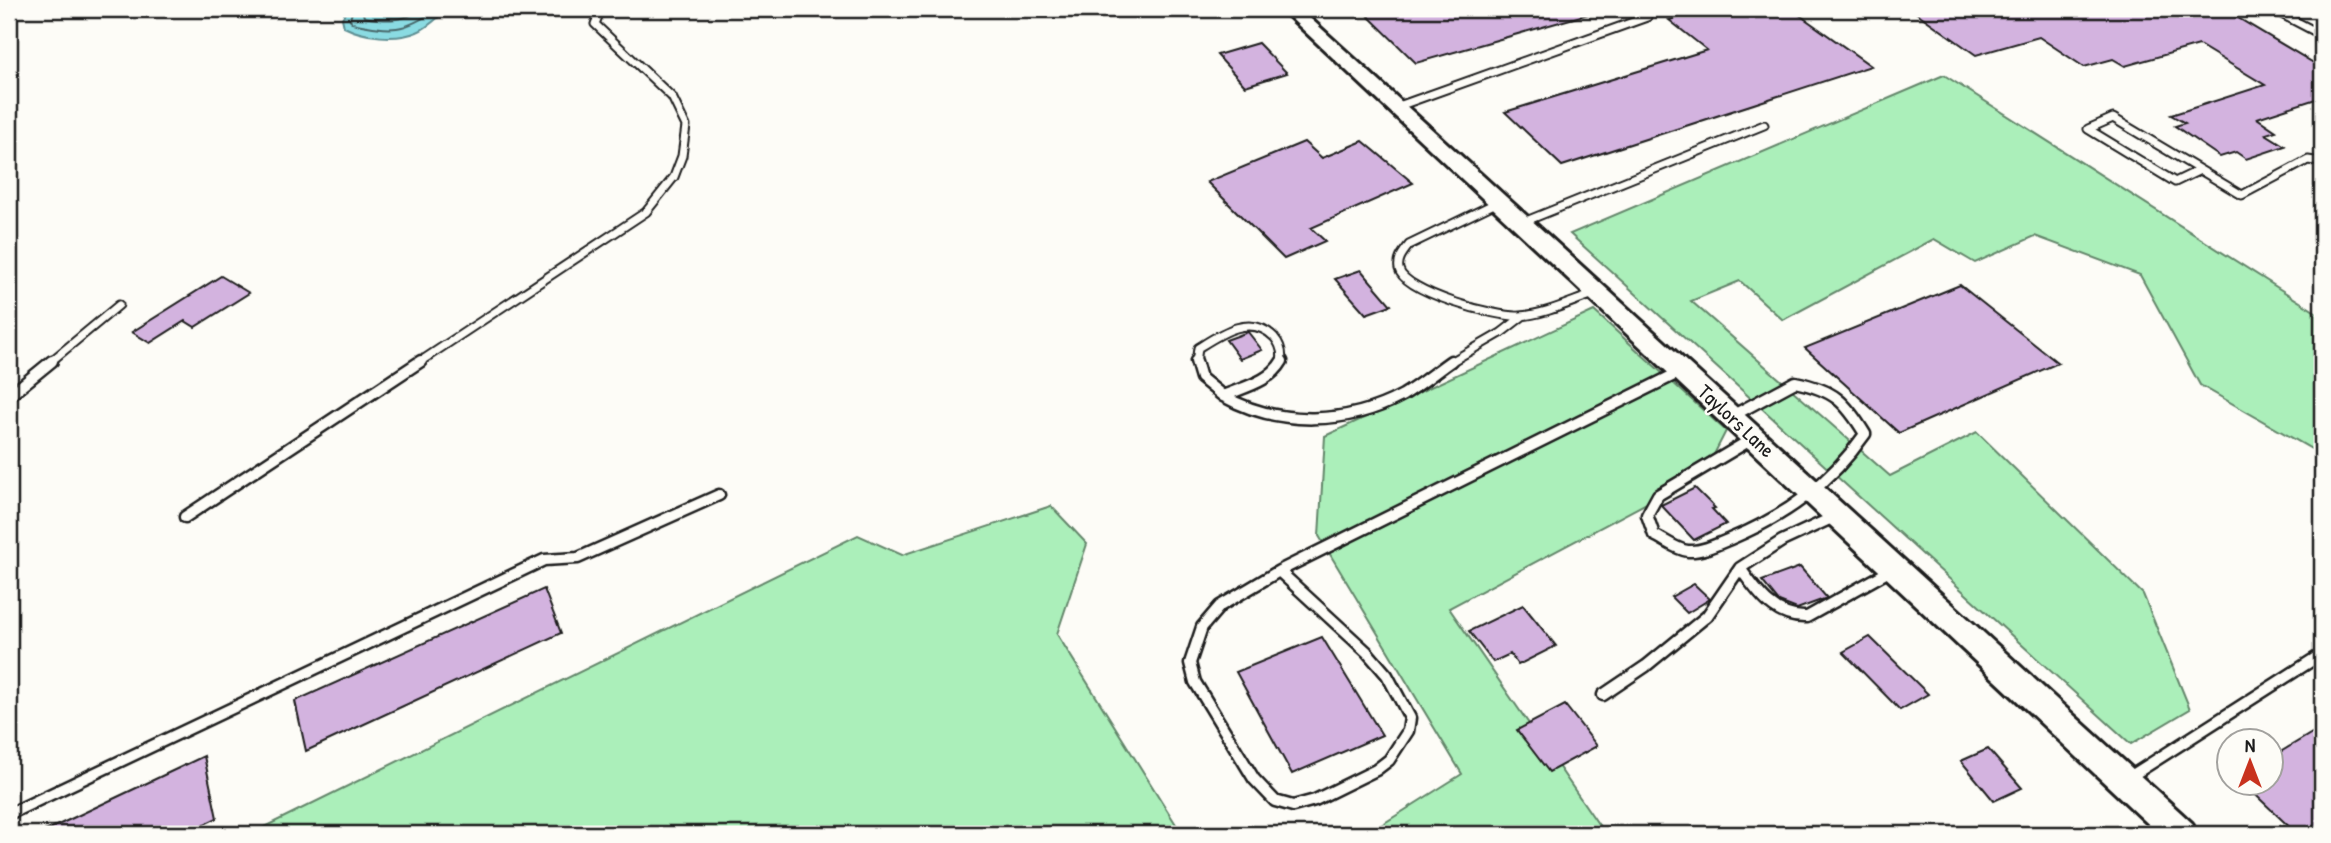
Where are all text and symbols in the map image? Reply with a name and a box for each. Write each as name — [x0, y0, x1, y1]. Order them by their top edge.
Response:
street label: Taylors Lane — [1691, 377, 1781, 464]
north arrow — [2216, 728, 2286, 798]
text: N — [2245, 732, 2255, 758]

